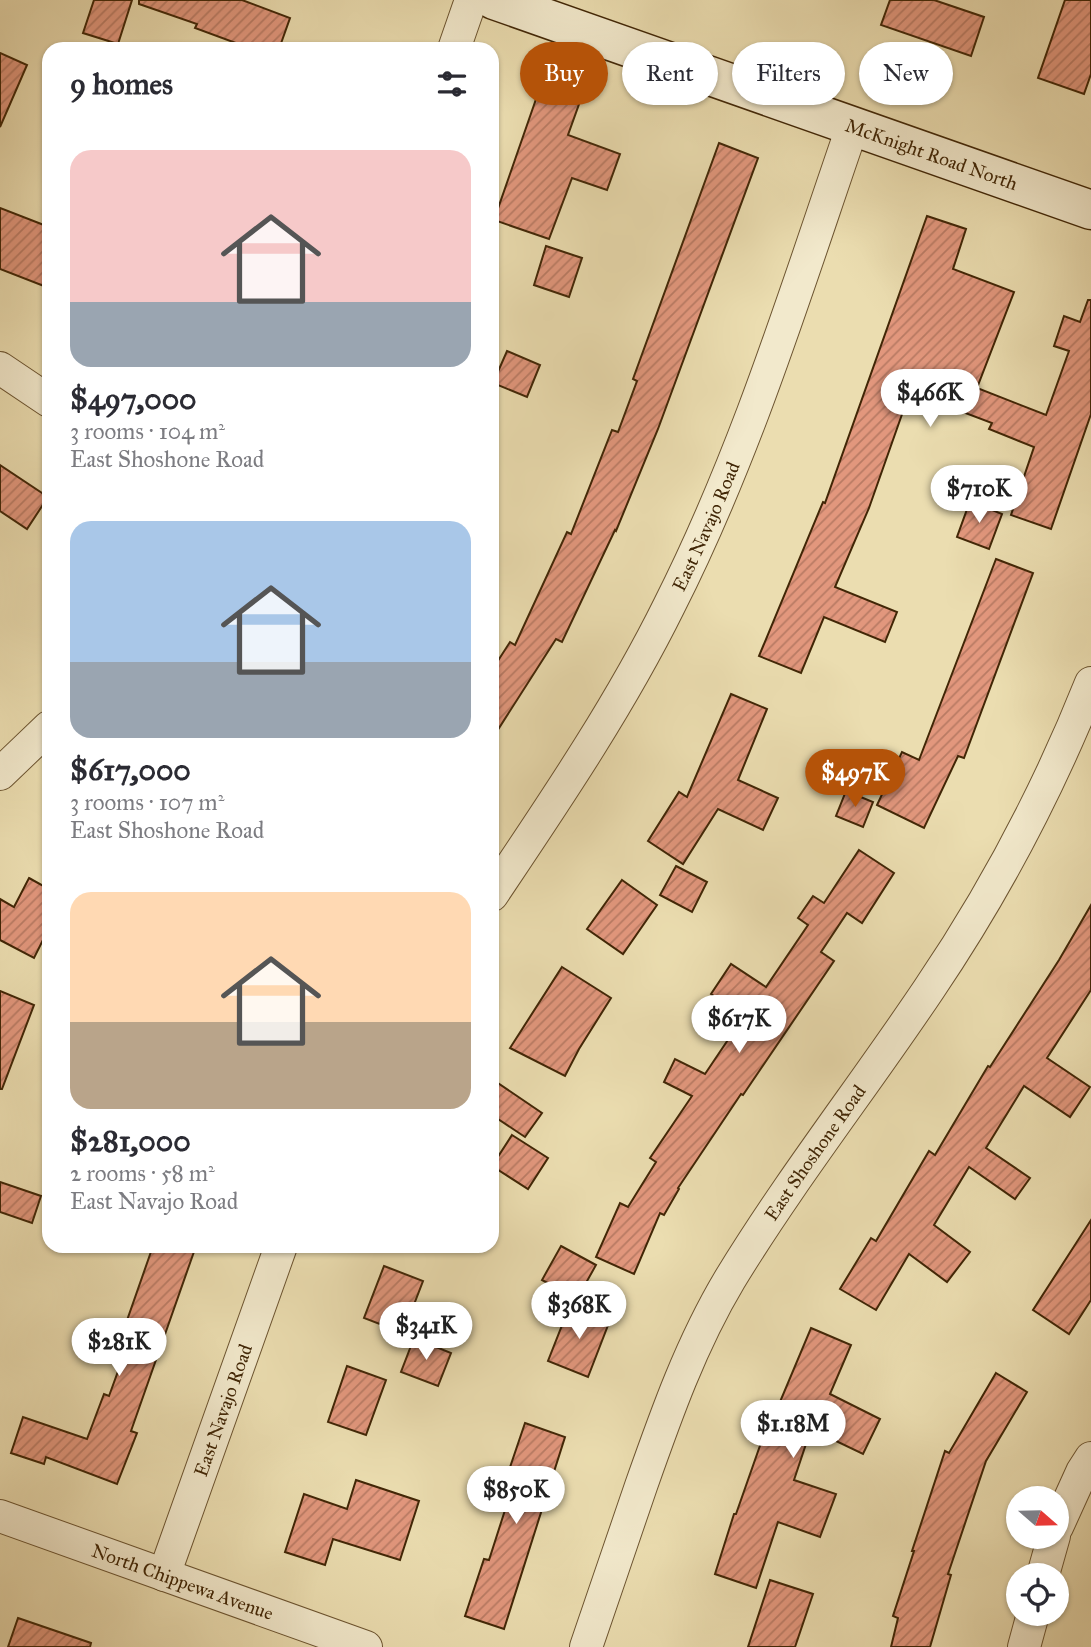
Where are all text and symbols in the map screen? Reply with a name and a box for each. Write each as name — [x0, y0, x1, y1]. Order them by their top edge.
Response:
chip: Buy — [520, 42, 608, 105]
chip: Rent — [622, 42, 718, 105]
chip: Filters — [732, 42, 845, 105]
chip: New — [859, 42, 953, 105]
icon: filters — [433, 65, 471, 103]
text: 9 homes — [70, 66, 173, 102]
street label: McKnight Road North — [842, 114, 1021, 195]
icon: home — [208, 196, 334, 322]
pin: $466K — [881, 370, 979, 429]
text: $466K — [897, 378, 963, 406]
text: $497,000 — [70, 381, 197, 417]
text: 3 rooms · 104 m² — [70, 417, 225, 445]
text: East Shoshone Road — [70, 445, 264, 473]
street label: East Navajo Road — [667, 458, 745, 595]
pin: $710K — [930, 466, 1028, 525]
text: $710K — [947, 474, 1011, 502]
icon: home — [208, 567, 334, 693]
pin: $497K — [806, 750, 904, 809]
text: $617,000 — [70, 752, 191, 788]
text: $497K — [821, 758, 889, 786]
text: 3 rooms · 107 m² — [70, 788, 224, 816]
text: East Shoshone Road — [70, 816, 264, 844]
icon: home — [208, 938, 334, 1064]
pin: $617K — [690, 996, 788, 1055]
text: $617K — [707, 1004, 771, 1032]
street label: East Shoshone Road — [760, 1080, 871, 1225]
text: $281,000 — [70, 1123, 191, 1159]
text: 2 rooms · 58 m² — [70, 1159, 215, 1187]
text: East Navajo Road — [70, 1187, 238, 1215]
pin: $368K — [530, 1282, 628, 1341]
text: $368K — [547, 1290, 611, 1318]
pin: $341K — [377, 1302, 475, 1362]
text: $341K — [395, 1311, 457, 1339]
pin: $281K — [70, 1318, 168, 1378]
text: $281K — [88, 1327, 150, 1355]
street label: East Navajo Road — [189, 1340, 257, 1480]
pin: $1.18M — [736, 1400, 850, 1460]
text: $1.18M — [757, 1409, 829, 1437]
pin: $850K — [467, 1466, 565, 1526]
text: $850K — [483, 1475, 549, 1503]
north arrow — [1006, 1486, 1069, 1549]
map controls — [1006, 1486, 1069, 1626]
street label: North Chippewa Avenue — [89, 1539, 276, 1625]
button: locate — [1006, 1563, 1069, 1626]

